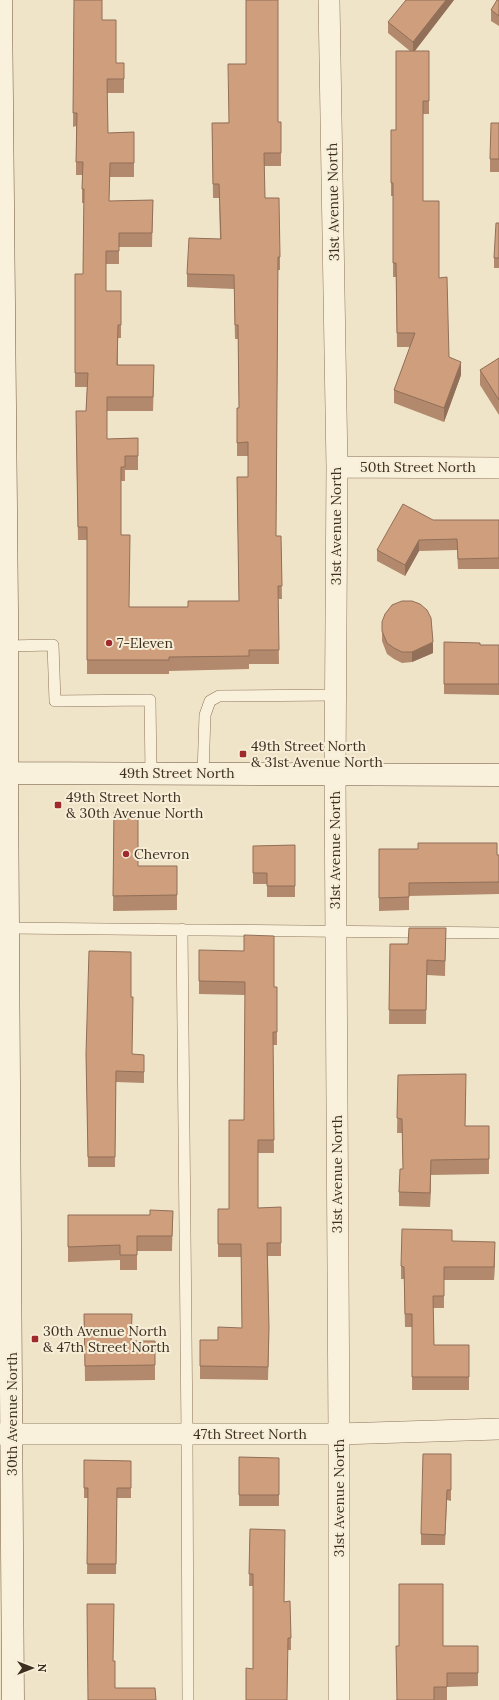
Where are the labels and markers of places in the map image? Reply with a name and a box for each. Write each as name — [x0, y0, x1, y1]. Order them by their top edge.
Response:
place label: 7-Eleven — [117, 634, 173, 652]
marker: 7-Eleven — [104, 638, 114, 648]
place label: 49th Street North & 31st Avenue North — [251, 737, 383, 771]
marker: 49th Street North & 31st Avenue North — [238, 749, 248, 759]
place label: 49th Street North & 30th Avenue North — [66, 788, 203, 822]
marker: 49th Street North & 30th Avenue North — [53, 800, 63, 810]
place label: Chevron — [134, 845, 190, 863]
marker: Chevron — [121, 849, 131, 859]
place label: 30th Avenue North & 47th Street North — [43, 1322, 170, 1356]
marker: 30th Avenue North & 47th Street North — [30, 1334, 40, 1344]

